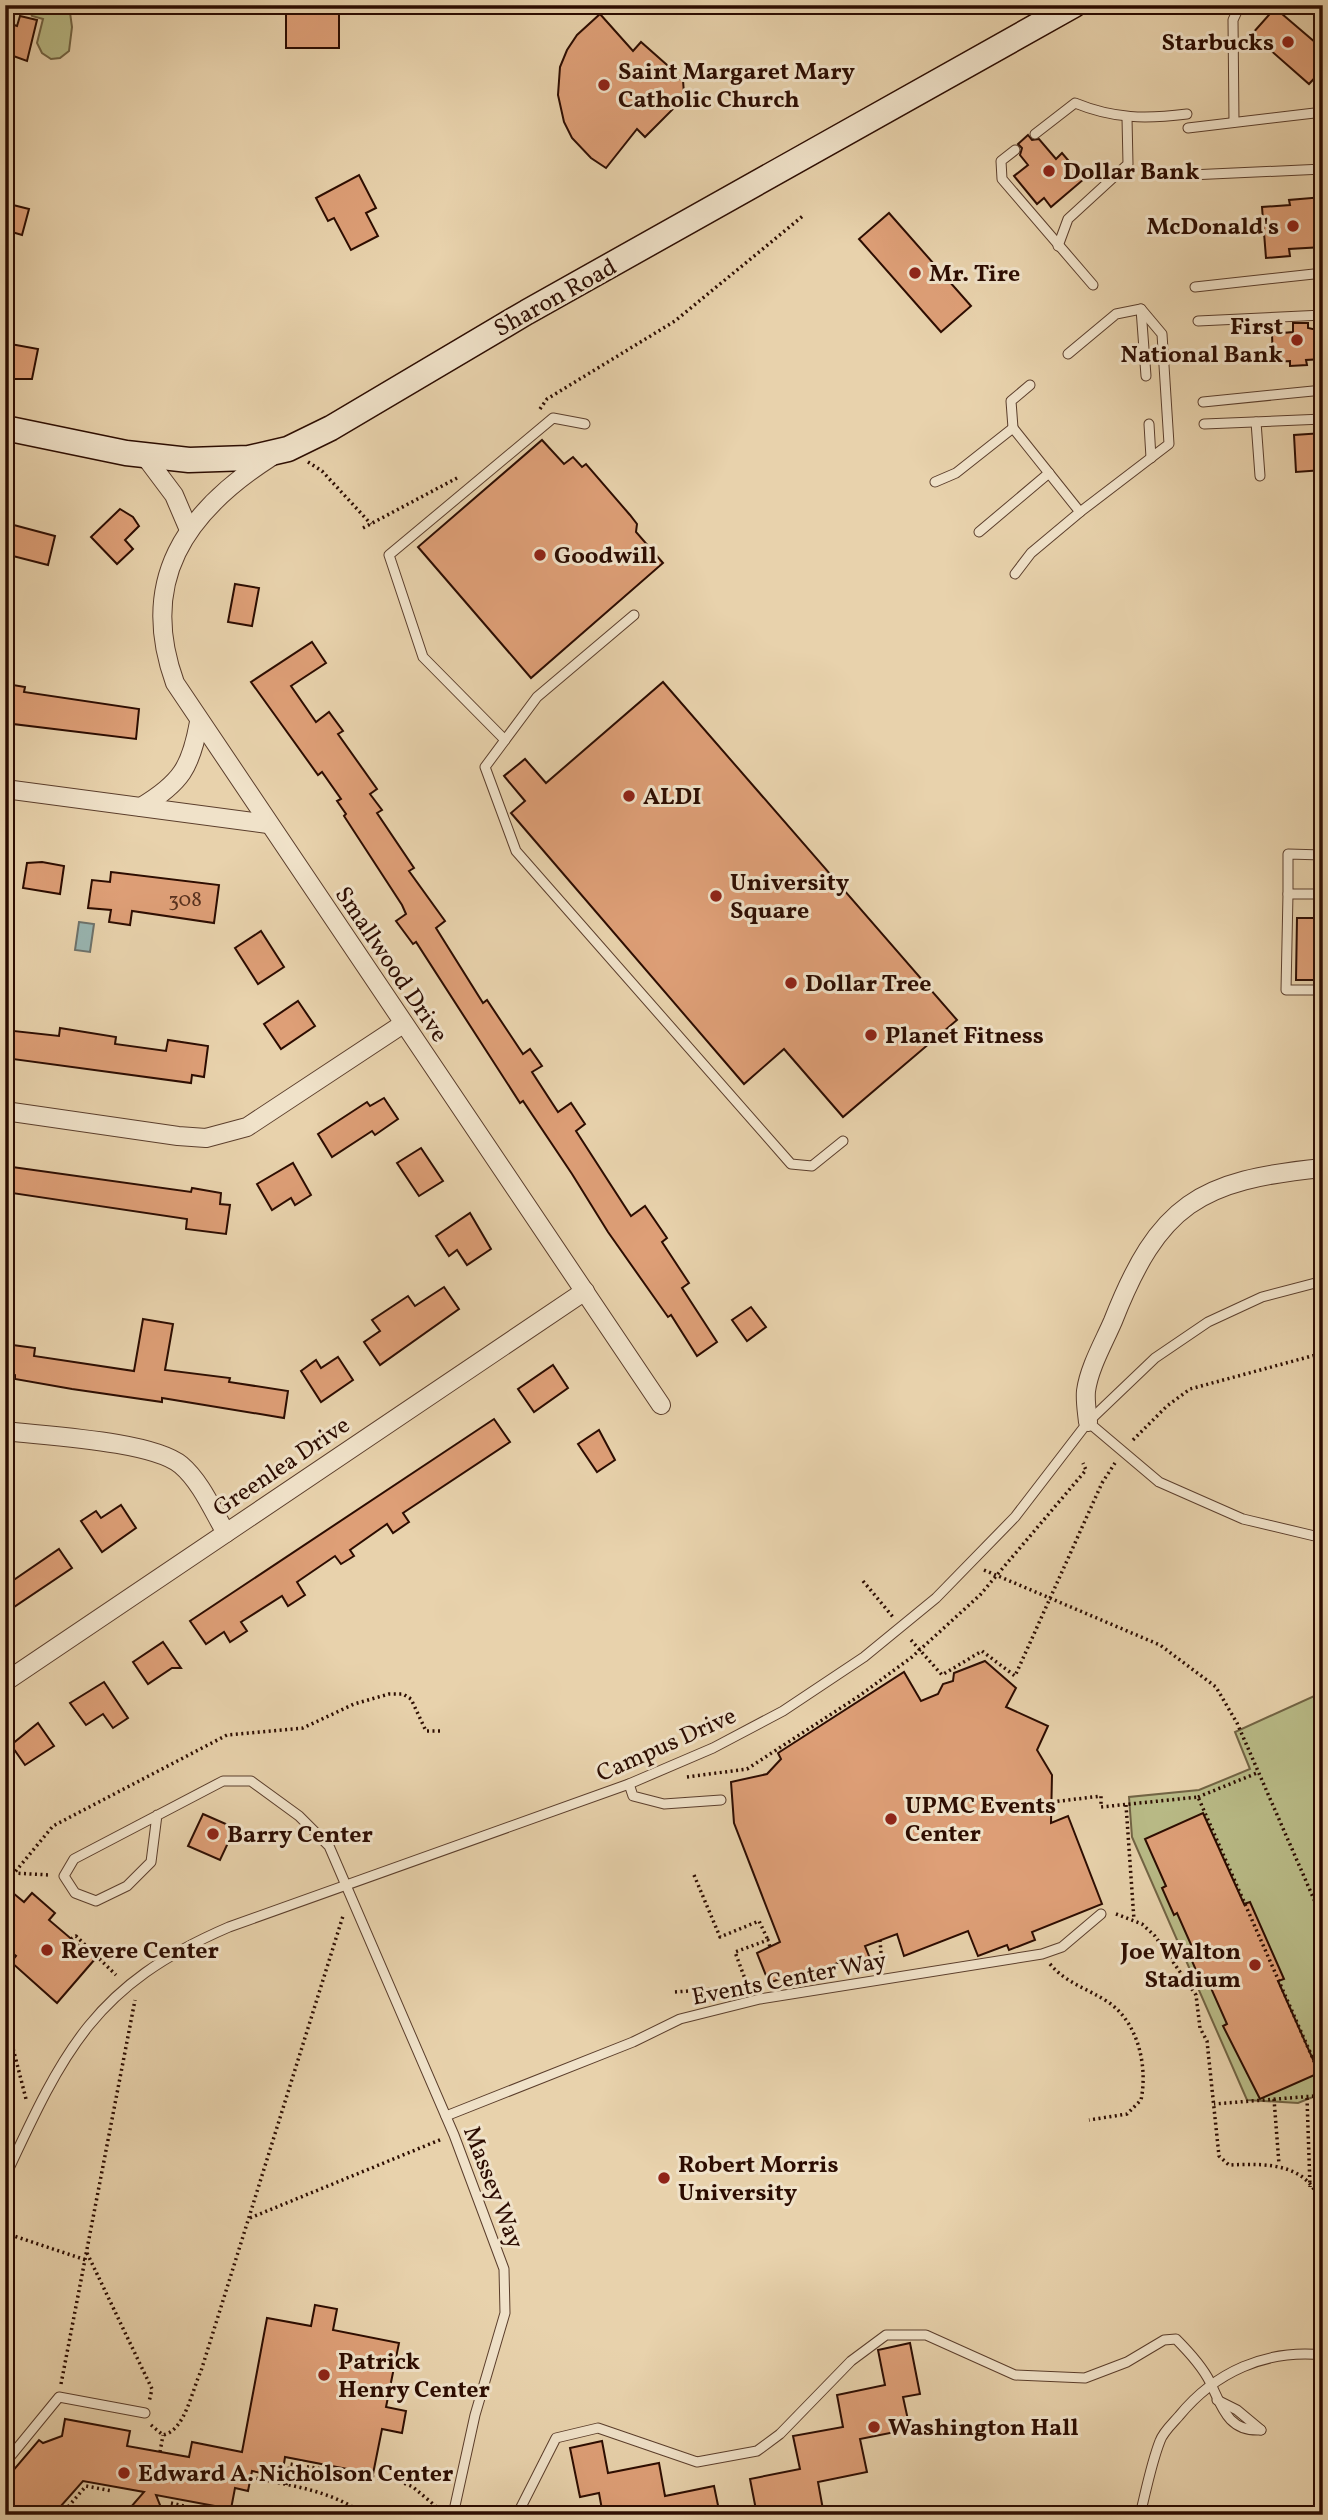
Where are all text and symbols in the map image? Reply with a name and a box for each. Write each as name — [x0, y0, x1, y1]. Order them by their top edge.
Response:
place label: Starbucks — [1162, 27, 1274, 61]
marker: Starbucks — [1280, 34, 1296, 50]
place label: Saint Margaret Mary Catholic Church — [618, 56, 856, 118]
marker: Saint Margaret Mary Catholic Church — [596, 77, 612, 93]
place label: Dollar Bank — [1063, 156, 1200, 190]
marker: Dollar Bank — [1041, 163, 1057, 179]
place label: McDonald's — [1147, 211, 1279, 245]
marker: McDonald's — [1285, 218, 1301, 234]
street label: Sharon Road — [488, 251, 624, 347]
place label: Mr. Tire — [929, 258, 1020, 292]
marker: Mr. Tire — [907, 265, 923, 281]
place label: First National Bank — [1121, 311, 1283, 373]
marker: First National Bank — [1289, 332, 1305, 348]
place label: Goodwill — [554, 540, 657, 574]
marker: Goodwill — [532, 547, 548, 563]
place label: ALDI — [643, 781, 701, 815]
marker: ALDI — [621, 788, 637, 804]
place label: University Square — [730, 867, 850, 929]
street label: Smallwood Drive — [325, 880, 455, 1050]
house number: 308 — [168, 886, 202, 915]
marker: University Square — [708, 888, 724, 904]
place label: Dollar Tree — [805, 968, 932, 1002]
marker: Dollar Tree — [783, 975, 799, 991]
place label: Planet Fitness — [885, 1020, 1044, 1054]
marker: Planet Fitness — [863, 1027, 879, 1043]
street label: Greenlea Drive — [207, 1409, 357, 1526]
street label: Campus Drive — [591, 1700, 742, 1792]
place label: UPMC Events Center — [905, 1790, 1056, 1852]
marker: UPMC Events Center — [883, 1811, 899, 1827]
place label: Barry Center — [227, 1819, 373, 1853]
marker: Barry Center — [205, 1826, 221, 1842]
place label: Revere Center — [61, 1935, 219, 1969]
place label: Joe Walton Stadium — [1119, 1936, 1241, 1998]
marker: Revere Center — [39, 1942, 55, 1958]
street label: Events Center Way — [689, 1944, 890, 2016]
marker: Joe Walton Stadium — [1247, 1957, 1263, 1973]
street label: Massey Way — [453, 2121, 531, 2254]
place label: Robert Morris University — [678, 2149, 839, 2211]
marker: Robert Morris University — [656, 2170, 672, 2186]
place label: Patrick Henry Center — [338, 2346, 490, 2408]
marker: Patrick Henry Center — [316, 2367, 332, 2383]
place label: Washington Hall — [888, 2412, 1079, 2446]
marker: Washington Hall — [866, 2419, 882, 2435]
place label: Edward A. Nicholson Center — [138, 2458, 454, 2492]
marker: Edward A. Nicholson Center — [116, 2465, 132, 2481]

